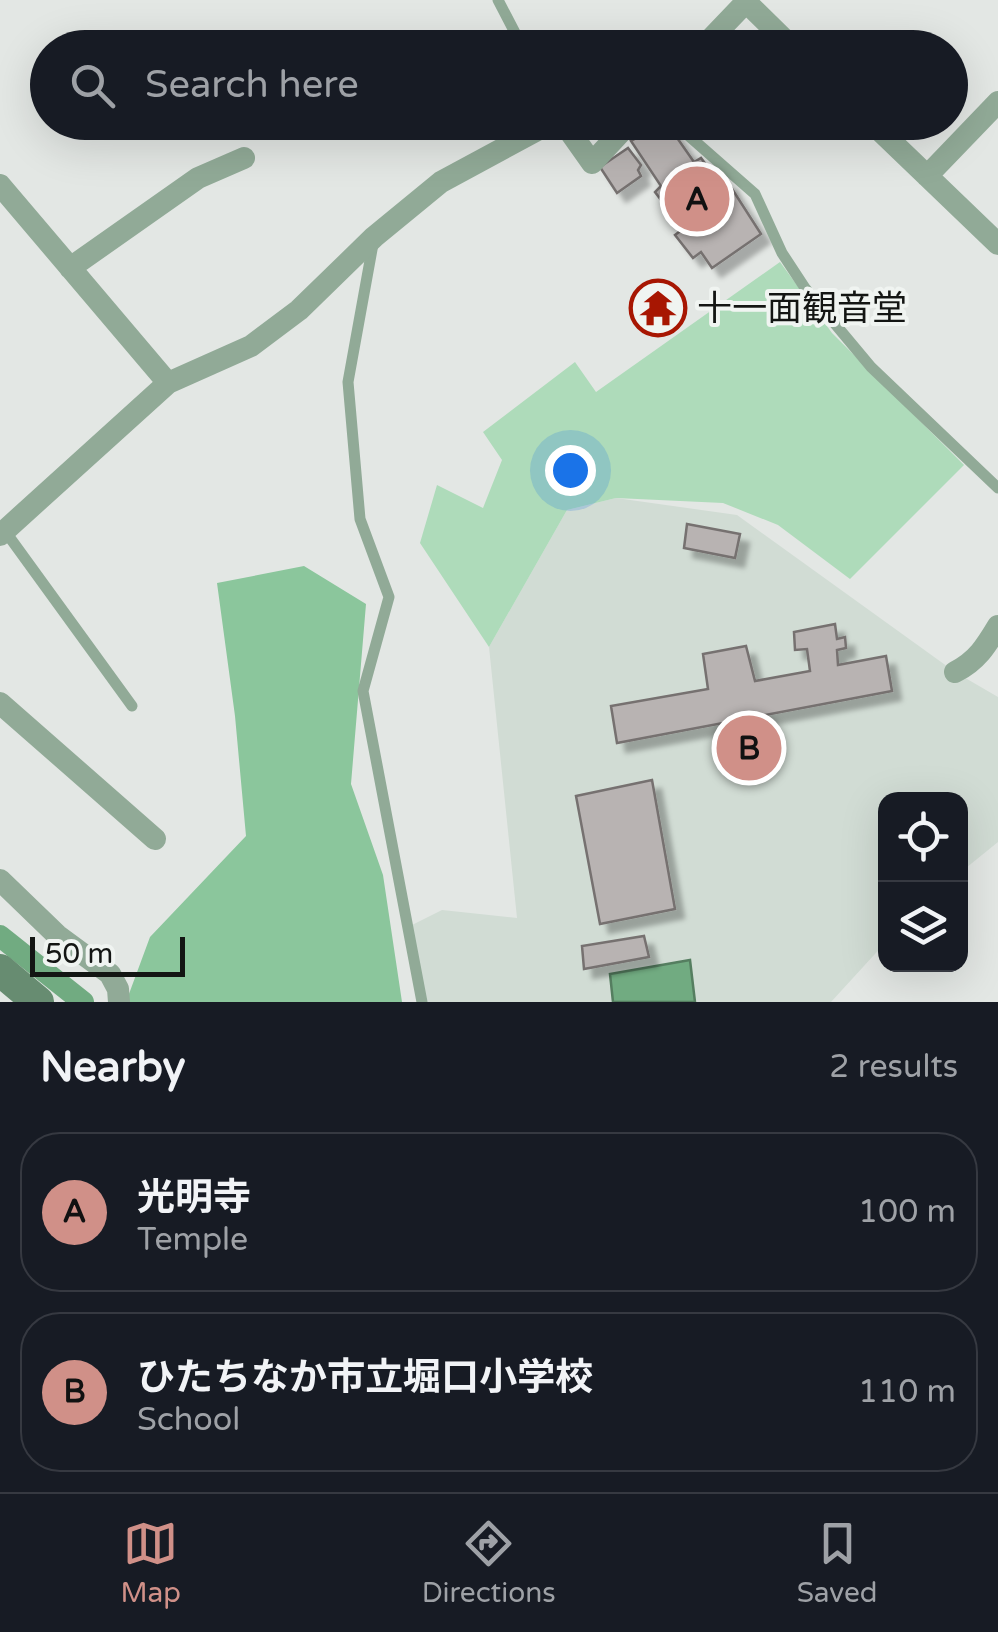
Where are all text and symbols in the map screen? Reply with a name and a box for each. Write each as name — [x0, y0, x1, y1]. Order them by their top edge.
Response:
search box — [30, 30, 968, 140]
icon: search — [65, 58, 120, 113]
text: Search here — [145, 62, 359, 108]
pin: A — [664, 162, 730, 236]
temple icon: 十一面観音堂 — [628, 278, 688, 338]
place label: 十一面観音堂 — [697, 288, 907, 330]
your location — [545, 445, 596, 496]
pin: B — [716, 710, 782, 786]
map controls — [878, 792, 968, 972]
button: locate — [878, 792, 968, 882]
button: layers — [878, 882, 968, 972]
scale bar — [30, 932, 185, 976]
text: 50 m — [45, 937, 113, 971]
text: Nearby — [40, 1042, 185, 1093]
text: 2 results — [829, 1048, 958, 1086]
text: 光明寺 — [137, 1175, 251, 1221]
text: A — [63, 1193, 86, 1231]
text: 100 m — [858, 1193, 956, 1231]
text: Temple — [137, 1221, 248, 1259]
text: ひたちなか市立堀口小学校 — [137, 1355, 593, 1401]
text: B — [63, 1373, 86, 1411]
text: 110 m — [858, 1373, 956, 1411]
text: School — [137, 1401, 240, 1439]
tab: Map — [120, 1516, 181, 1610]
tab: Directions — [422, 1516, 556, 1610]
tab: Saved — [797, 1516, 878, 1610]

